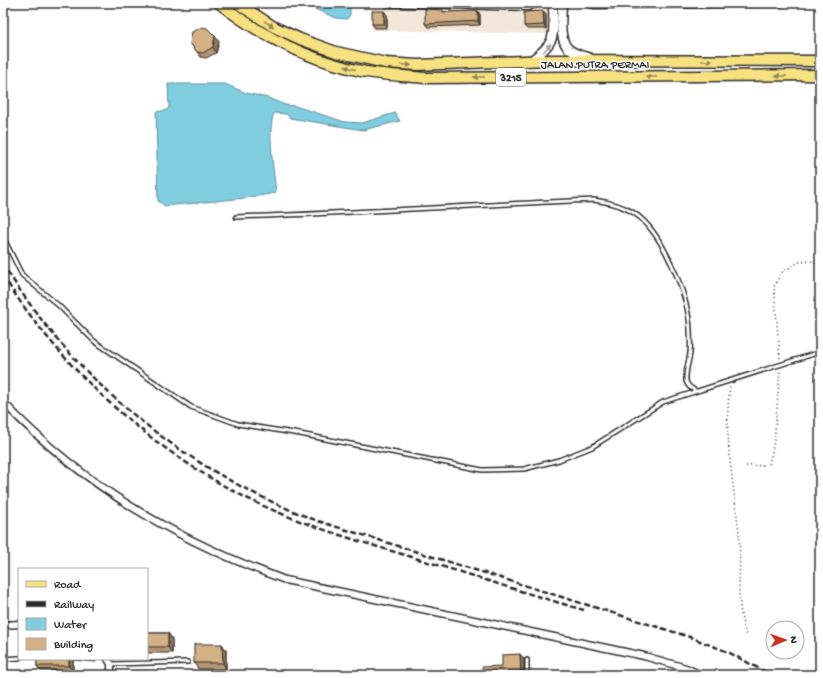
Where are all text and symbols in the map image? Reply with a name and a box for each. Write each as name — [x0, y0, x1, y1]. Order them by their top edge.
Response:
one-way arrow — [263, 21, 275, 28]
one-way arrow — [542, 42, 551, 53]
one-way arrow — [701, 58, 714, 64]
street label: JALAN PUTRA PERMAI — [541, 59, 649, 73]
one-way arrow — [400, 61, 412, 68]
one-way arrow — [344, 65, 356, 71]
road number: 3215 — [496, 68, 526, 86]
one-way arrow — [774, 73, 787, 79]
one-way arrow — [472, 74, 485, 80]
one-way arrow — [644, 74, 657, 80]
legend — [18, 568, 148, 660]
text: Road — [54, 579, 81, 593]
text: Railway — [54, 599, 94, 613]
text: Water — [54, 619, 88, 633]
north arrow — [765, 620, 805, 660]
text: N — [787, 636, 799, 644]
text: Building — [53, 639, 93, 653]

